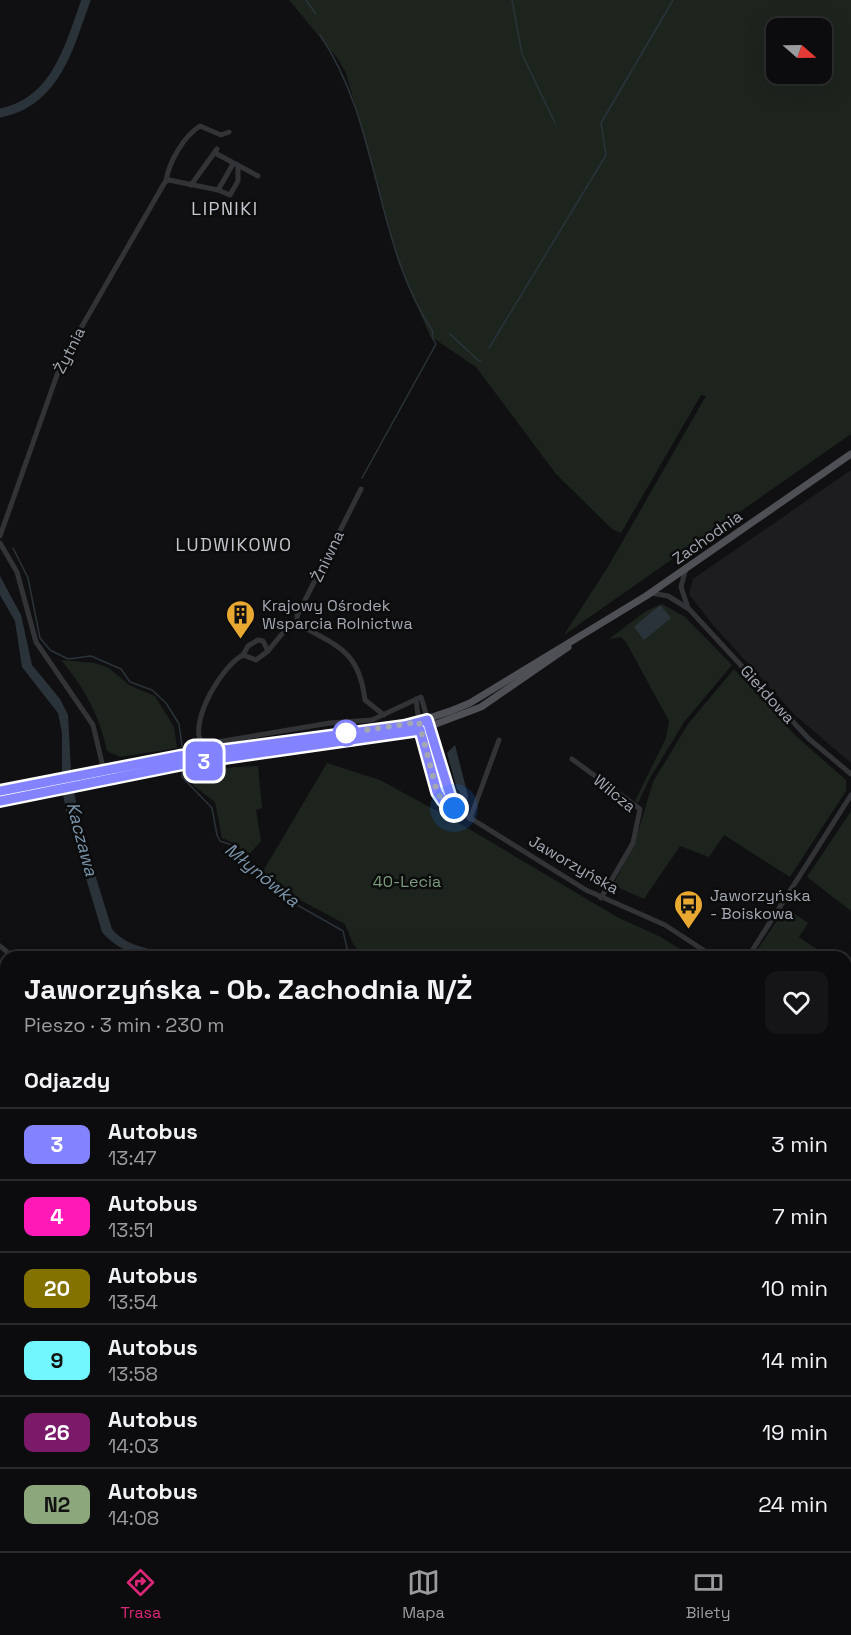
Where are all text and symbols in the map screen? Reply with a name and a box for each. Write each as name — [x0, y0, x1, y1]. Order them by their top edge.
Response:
north arrow — [766, 18, 832, 84]
map controls — [766, 18, 832, 84]
district label: LIPNIKI — [191, 197, 259, 220]
street label: Żytnia — [49, 324, 90, 377]
street label: Zachodnia — [668, 506, 746, 569]
street label: Żniwna — [306, 527, 349, 585]
district label: LUDWIKOWO — [176, 533, 293, 556]
place label: Krajowy Ośrodek Wsparcia Rolnictwa — [262, 595, 413, 634]
building icon: Krajowy Ośrodek Wsparcia Rolnictwa — [225, 598, 257, 640]
street label: Giełdowa — [736, 661, 799, 728]
unlabelled marker — [333, 720, 359, 746]
line badge: 3 — [184, 742, 224, 780]
text: 3 — [198, 748, 210, 775]
street label: Wilcza — [589, 770, 640, 817]
your location — [439, 793, 469, 823]
water label: Kaczawa — [62, 799, 104, 879]
street label: Jaworzyńska — [525, 830, 623, 899]
water label: Młynówka — [220, 838, 305, 912]
park label: 40-Lecia — [373, 871, 441, 892]
place label: Jaworzyńska - Boiskowa — [710, 885, 811, 924]
bus stop icon: Jaworzyńska - Boiskowa — [673, 888, 705, 930]
text: Jaworzyńska - Ob. Zachodnia N/Ż — [24, 971, 472, 1007]
button: heart — [765, 971, 828, 1034]
text: Pieszo · 3 min · 230 m — [24, 1012, 225, 1038]
text: Odjazdy — [24, 1066, 110, 1094]
text: Autobus — [108, 1117, 198, 1145]
text: 3 min — [771, 1130, 828, 1158]
text: 3 — [51, 1131, 63, 1158]
text: 13:47 — [108, 1145, 157, 1171]
text: Autobus — [108, 1189, 198, 1217]
text: 7 min — [772, 1202, 828, 1230]
text: 4 — [50, 1203, 64, 1230]
text: 13:51 — [108, 1217, 154, 1243]
text: Autobus — [108, 1261, 198, 1289]
text: 10 min — [761, 1274, 828, 1302]
text: 20 — [44, 1275, 70, 1302]
text: 13:54 — [108, 1289, 158, 1315]
text: Autobus — [108, 1333, 198, 1361]
text: 14 min — [762, 1346, 828, 1374]
text: 9 — [51, 1347, 63, 1374]
text: 13:58 — [108, 1361, 158, 1387]
text: Autobus — [108, 1405, 198, 1433]
text: 19 min — [762, 1418, 828, 1446]
text: 26 — [44, 1419, 70, 1446]
text: 14:03 — [108, 1433, 159, 1459]
text: Autobus — [108, 1477, 198, 1505]
text: 24 min — [758, 1490, 828, 1518]
text: N2 — [44, 1491, 70, 1518]
text: 14:08 — [108, 1505, 159, 1531]
tab: Trasa — [121, 1566, 161, 1623]
tab: Mapa — [402, 1566, 445, 1623]
tab: Bilety — [686, 1566, 730, 1623]

